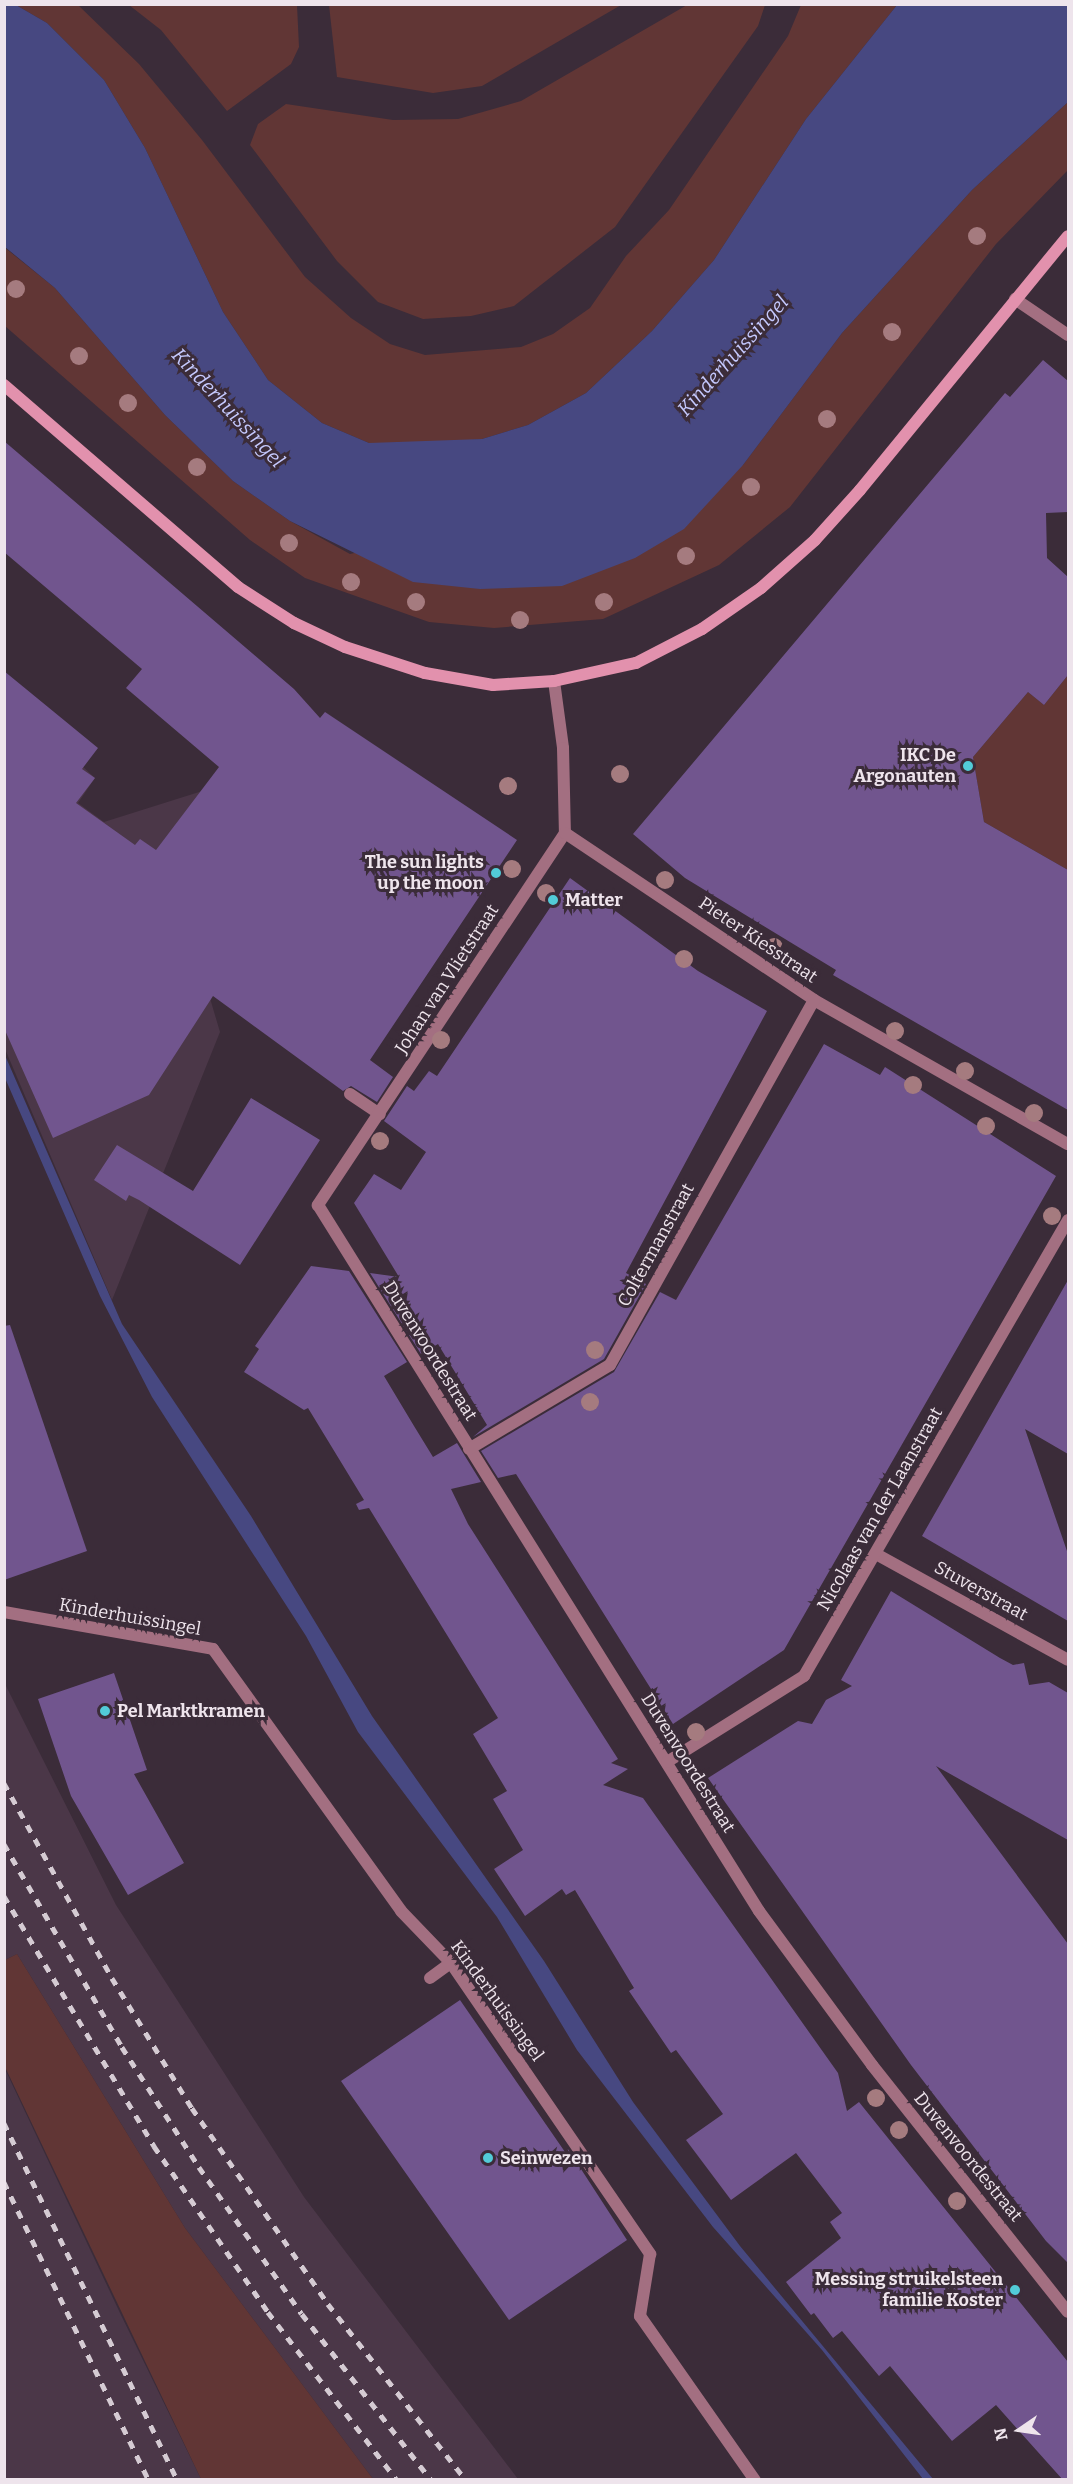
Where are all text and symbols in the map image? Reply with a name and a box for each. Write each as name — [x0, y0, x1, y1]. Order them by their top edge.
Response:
water label: Kinderhuissingel — [673, 291, 793, 421]
water label: Kinderhuissingel — [167, 343, 289, 473]
place label: IKC De Argonauten — [853, 745, 956, 788]
marker: IKC De Argonauten — [961, 759, 975, 773]
place label: The sun lights up the moon — [365, 852, 484, 894]
marker: The sun lights up the moon — [489, 866, 503, 880]
place label: Matter — [565, 889, 623, 911]
street label: Pieter Kiesstraat — [695, 892, 821, 988]
marker: Matter — [546, 893, 560, 907]
street label: Johan van Vlietstraat — [391, 900, 503, 1058]
street label: Coltermanstraat — [613, 1180, 699, 1310]
street label: Duvenvoordestraat — [378, 1277, 482, 1425]
street label: Nicolaas van der Laanstraat — [813, 1403, 947, 1615]
street label: Stuverstraat — [931, 1556, 1031, 1626]
street label: Kinderhuissingel — [57, 1594, 203, 1640]
street label: Duvenvoordestraat — [636, 1689, 740, 1837]
place label: Pel Marktkramen — [117, 1700, 265, 1722]
marker: Pel Marktkramen — [98, 1704, 112, 1718]
street label: Kinderhuissingel — [446, 1936, 548, 2066]
street label: Duvenvoordestraat — [909, 2088, 1027, 2226]
place label: Seinwezen — [500, 2147, 593, 2169]
marker: Seinwezen — [481, 2151, 495, 2165]
place label: Messing struikelsteen familie Koster — [815, 2269, 1003, 2312]
marker: Messing struikelsteen familie Koster — [1008, 2283, 1022, 2297]
north arrow — [989, 2400, 1049, 2460]
text: N — [990, 2426, 1012, 2442]

